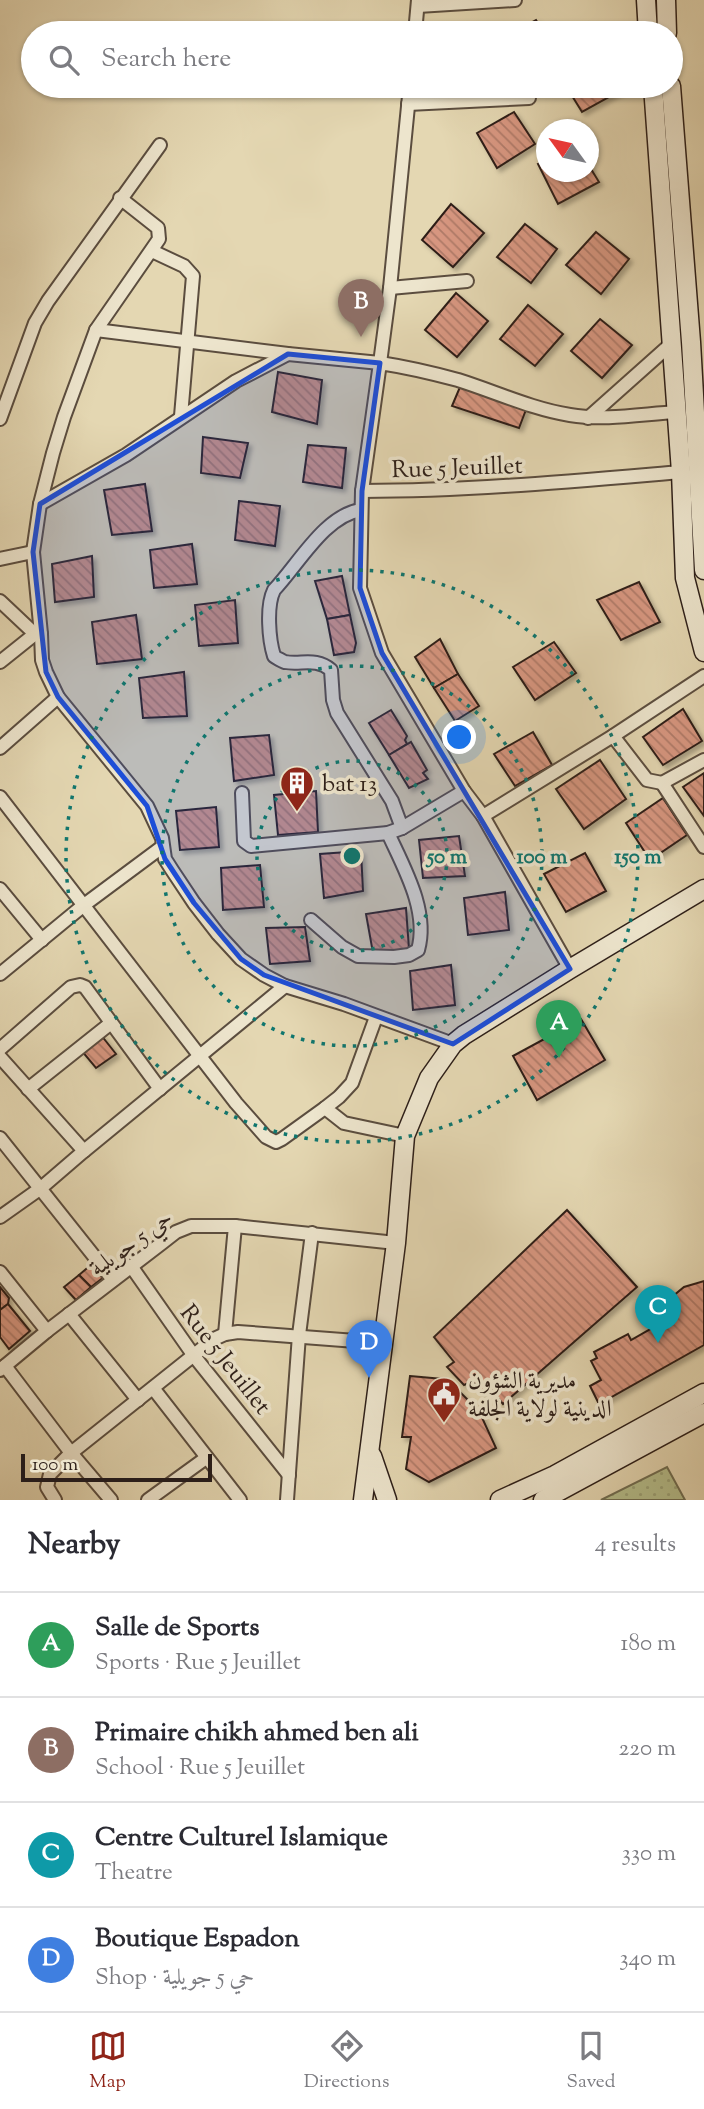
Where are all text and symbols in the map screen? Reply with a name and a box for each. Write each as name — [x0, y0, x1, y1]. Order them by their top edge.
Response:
search box — [21, 21, 683, 98]
icon: search — [45, 41, 83, 79]
text: Search here — [101, 41, 231, 78]
north arrow — [536, 119, 599, 182]
pin: B — [338, 279, 384, 337]
street label: Rue 5 Jeuillet — [391, 450, 523, 488]
your location — [442, 720, 476, 754]
building icon: bat 13 — [278, 764, 316, 813]
place label: bat 13 — [322, 768, 377, 802]
text: 50 m — [425, 843, 468, 873]
text: 100 m — [517, 843, 568, 873]
text: 150 m — [614, 843, 662, 873]
centre of rings — [340, 844, 364, 868]
pin: A — [536, 1000, 582, 1058]
street label: حي 5 جويلية — [83, 1203, 181, 1286]
pin: C — [635, 1285, 681, 1343]
street label: Rue 5 Jeuillet — [171, 1298, 278, 1422]
pin: D — [346, 1320, 392, 1378]
place label: مديرية الشؤون الدينية لولاية الجلفة — [468, 1365, 612, 1427]
public building icon: مديرية الشؤون الدينية لولاية الجلفة — [425, 1375, 463, 1424]
scale bar — [21, 1451, 212, 1483]
text: 100 m — [32, 1452, 78, 1479]
text: Nearby — [28, 1524, 120, 1567]
text: 4 results — [595, 1529, 676, 1562]
text: Salle de Sports — [95, 1610, 259, 1647]
text: A — [42, 1628, 60, 1661]
text: 180 m — [621, 1628, 676, 1661]
text: Sports · Rue 5 Jeuillet — [95, 1647, 301, 1680]
text: Primaire chikh ahmed ben ali — [95, 1715, 419, 1752]
text: B — [44, 1733, 58, 1766]
text: 220 m — [618, 1733, 676, 1766]
text: School · Rue 5 Jeuillet — [95, 1752, 305, 1785]
text: Centre Culturel Islamique — [95, 1820, 388, 1857]
text: C — [42, 1838, 60, 1871]
text: 330 m — [622, 1838, 676, 1871]
text: Theatre — [95, 1857, 173, 1890]
text: Boutique Espadon — [95, 1921, 300, 1958]
text: D — [42, 1943, 60, 1976]
text: 340 m — [619, 1943, 676, 1976]
text: Shop · حي 5 جويلية — [95, 1962, 255, 1995]
tab: Map — [89, 2027, 127, 2096]
tab: Directions — [304, 2027, 389, 2096]
tab: Saved — [567, 2027, 615, 2096]

